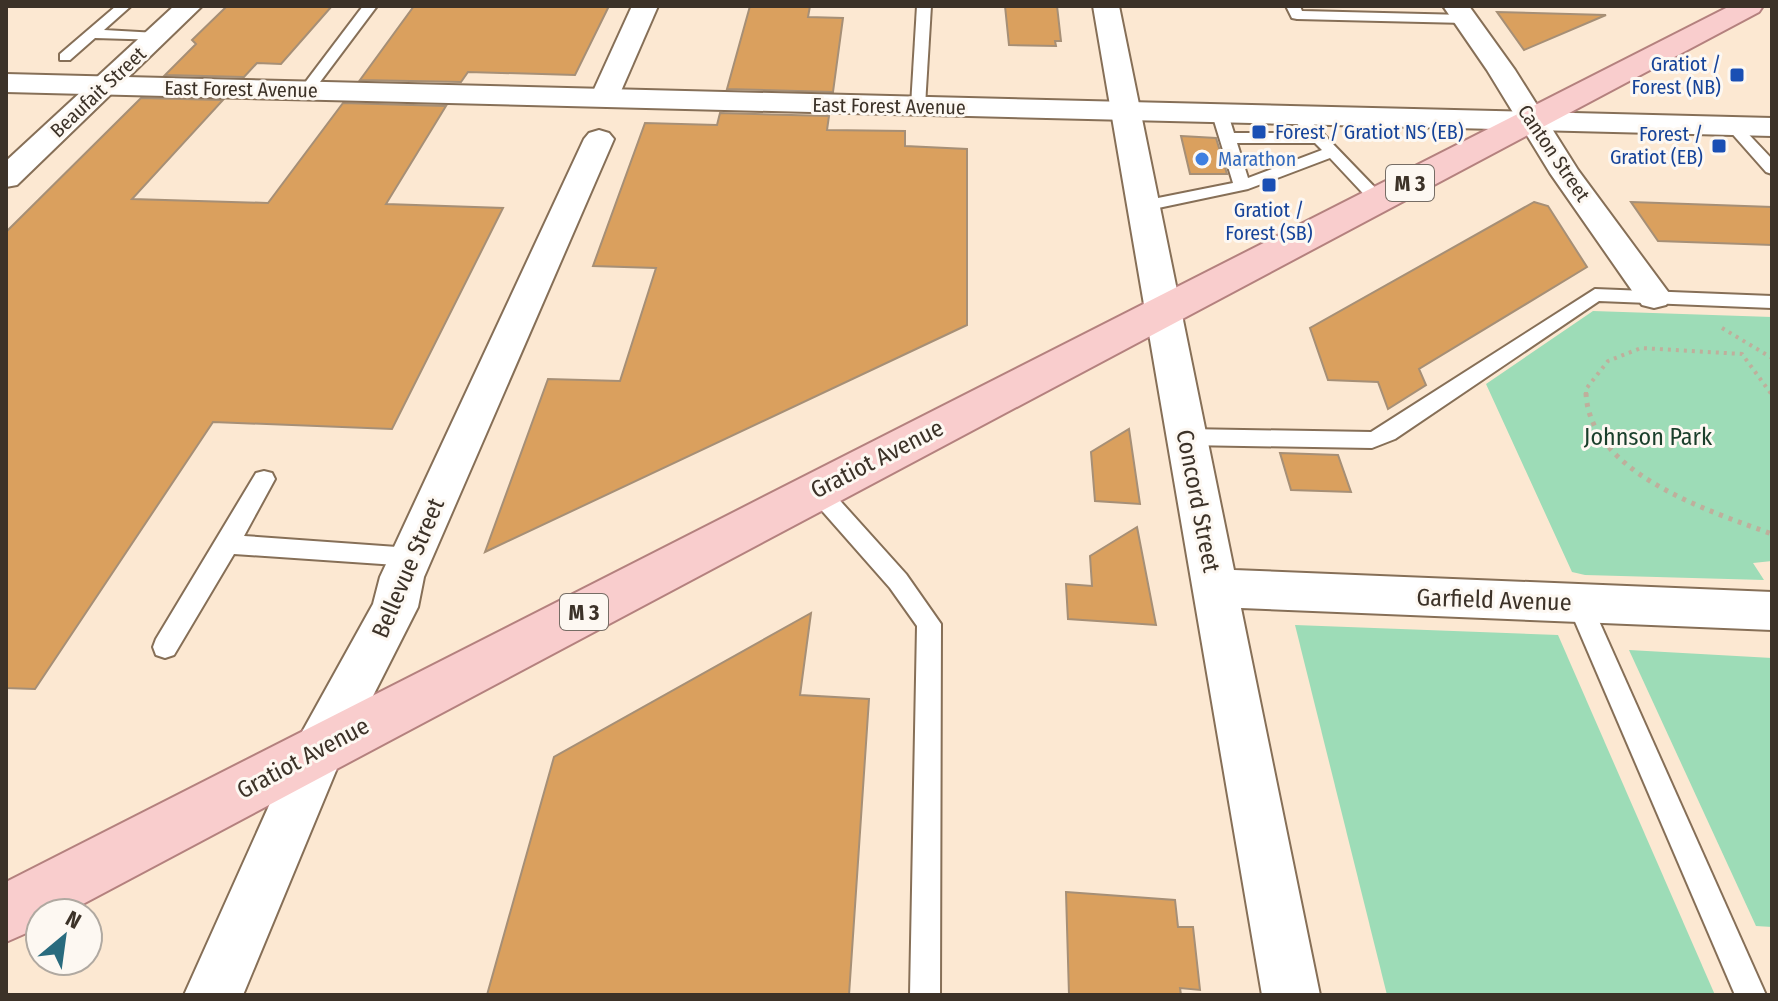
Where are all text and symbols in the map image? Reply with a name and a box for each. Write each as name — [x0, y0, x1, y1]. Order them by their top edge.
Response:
street label: Beaufait Street — [45, 41, 151, 142]
place label: Gratiot / Forest (NB) — [1631, 52, 1721, 99]
marker: Gratiot / Forest (NB) — [1728, 66, 1746, 84]
street label: East Forest Avenue — [164, 76, 318, 102]
street label: East Forest Avenue — [812, 93, 966, 119]
street label: Canton Street — [1513, 100, 1595, 206]
place label: Forest / Gratiot NS (EB) — [1275, 120, 1464, 144]
place label: Forest / Gratiot (EB) — [1610, 122, 1703, 169]
marker: Forest / Gratiot NS (EB) — [1250, 123, 1268, 141]
marker: Forest / Gratiot (EB) — [1710, 137, 1728, 155]
place label: Marathon — [1218, 147, 1296, 171]
marker: Marathon — [1193, 150, 1211, 168]
road number: M 3 — [1386, 165, 1434, 201]
marker: Gratiot / Forest (SB) — [1260, 176, 1278, 194]
place label: Gratiot / Forest (SB) — [1225, 198, 1313, 245]
street label: Gratiot Avenue — [806, 414, 948, 504]
park label: Johnson Park — [1584, 423, 1713, 451]
street label: Concord Street — [1170, 427, 1226, 575]
street label: Bellevue Street — [366, 494, 450, 642]
street label: Garfield Avenue — [1416, 583, 1572, 617]
road number: M 3 — [560, 594, 608, 630]
street label: Gratiot Avenue — [232, 712, 374, 804]
north arrow — [24, 897, 104, 977]
text: N — [61, 905, 86, 935]

